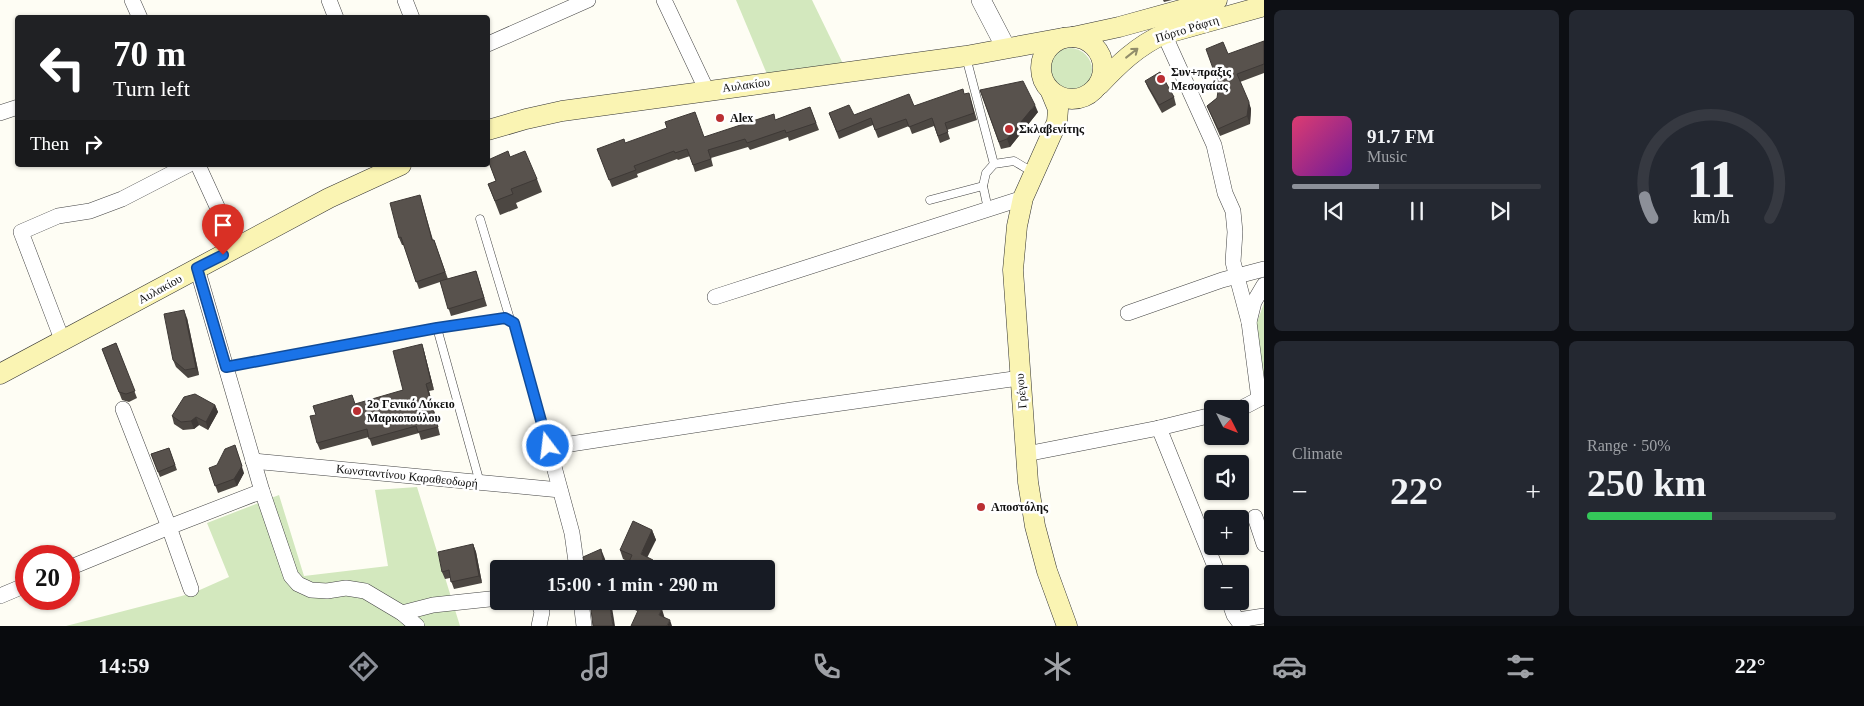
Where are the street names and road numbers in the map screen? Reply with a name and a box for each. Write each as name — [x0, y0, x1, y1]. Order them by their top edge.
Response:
street label: Πόρτο Ράφτη — [1154, 13, 1220, 45]
street label: Αυλακίου — [721, 75, 771, 95]
street label: Αυλακίου — [136, 271, 184, 307]
street label: Γρέγου — [1012, 373, 1030, 409]
street label: Κωνσταντίνου Καραθεοδωρή — [335, 462, 479, 490]

